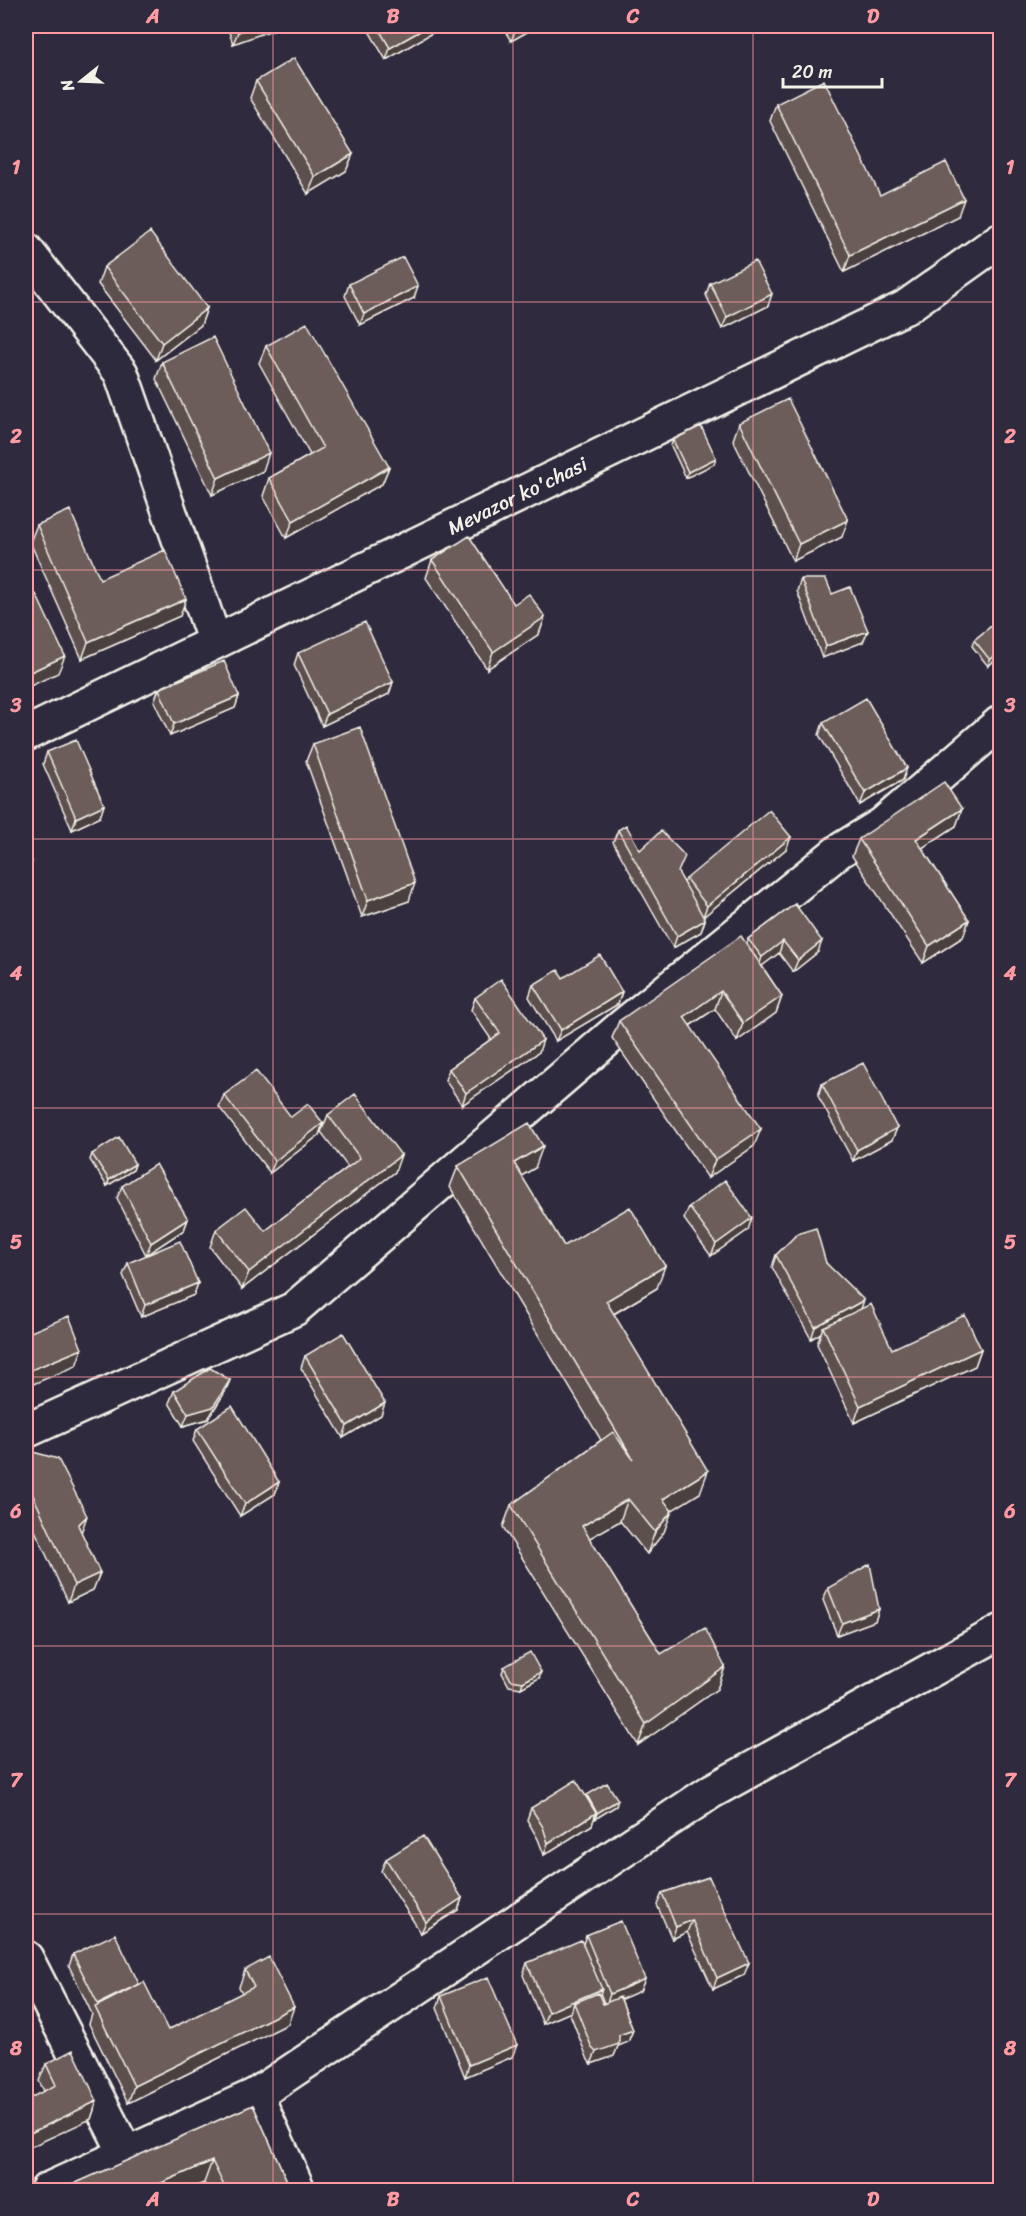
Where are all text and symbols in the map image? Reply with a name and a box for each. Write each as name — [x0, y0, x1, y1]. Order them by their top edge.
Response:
text: A — [145, 0, 160, 34]
text: B — [387, 0, 400, 34]
text: C — [626, 0, 640, 34]
text: D — [867, 0, 880, 34]
north arrow — [51, 51, 111, 111]
scale bar — [783, 51, 882, 89]
text: 20 m — [792, 56, 832, 88]
text: N — [51, 75, 83, 96]
text: 1 — [12, 150, 21, 185]
text: 1 — [1006, 150, 1015, 185]
text: 2 — [9, 419, 22, 454]
text: 2 — [1003, 419, 1016, 454]
street label: Mevazor ko'chasi — [441, 446, 594, 545]
text: 3 — [10, 688, 22, 723]
text: 3 — [1004, 688, 1016, 723]
text: 4 — [9, 956, 23, 991]
text: 4 — [1003, 956, 1017, 991]
text: 5 — [10, 1225, 22, 1260]
text: 5 — [1004, 1225, 1016, 1260]
text: 6 — [9, 1494, 22, 1529]
text: 6 — [1003, 1494, 1016, 1529]
text: 7 — [10, 1763, 23, 1798]
text: 7 — [1004, 1763, 1017, 1798]
text: 8 — [9, 2031, 23, 2066]
text: 8 — [1003, 2031, 1017, 2066]
text: A — [145, 2182, 160, 2216]
text: B — [387, 2182, 400, 2216]
text: C — [626, 2182, 640, 2216]
text: D — [867, 2182, 880, 2216]

